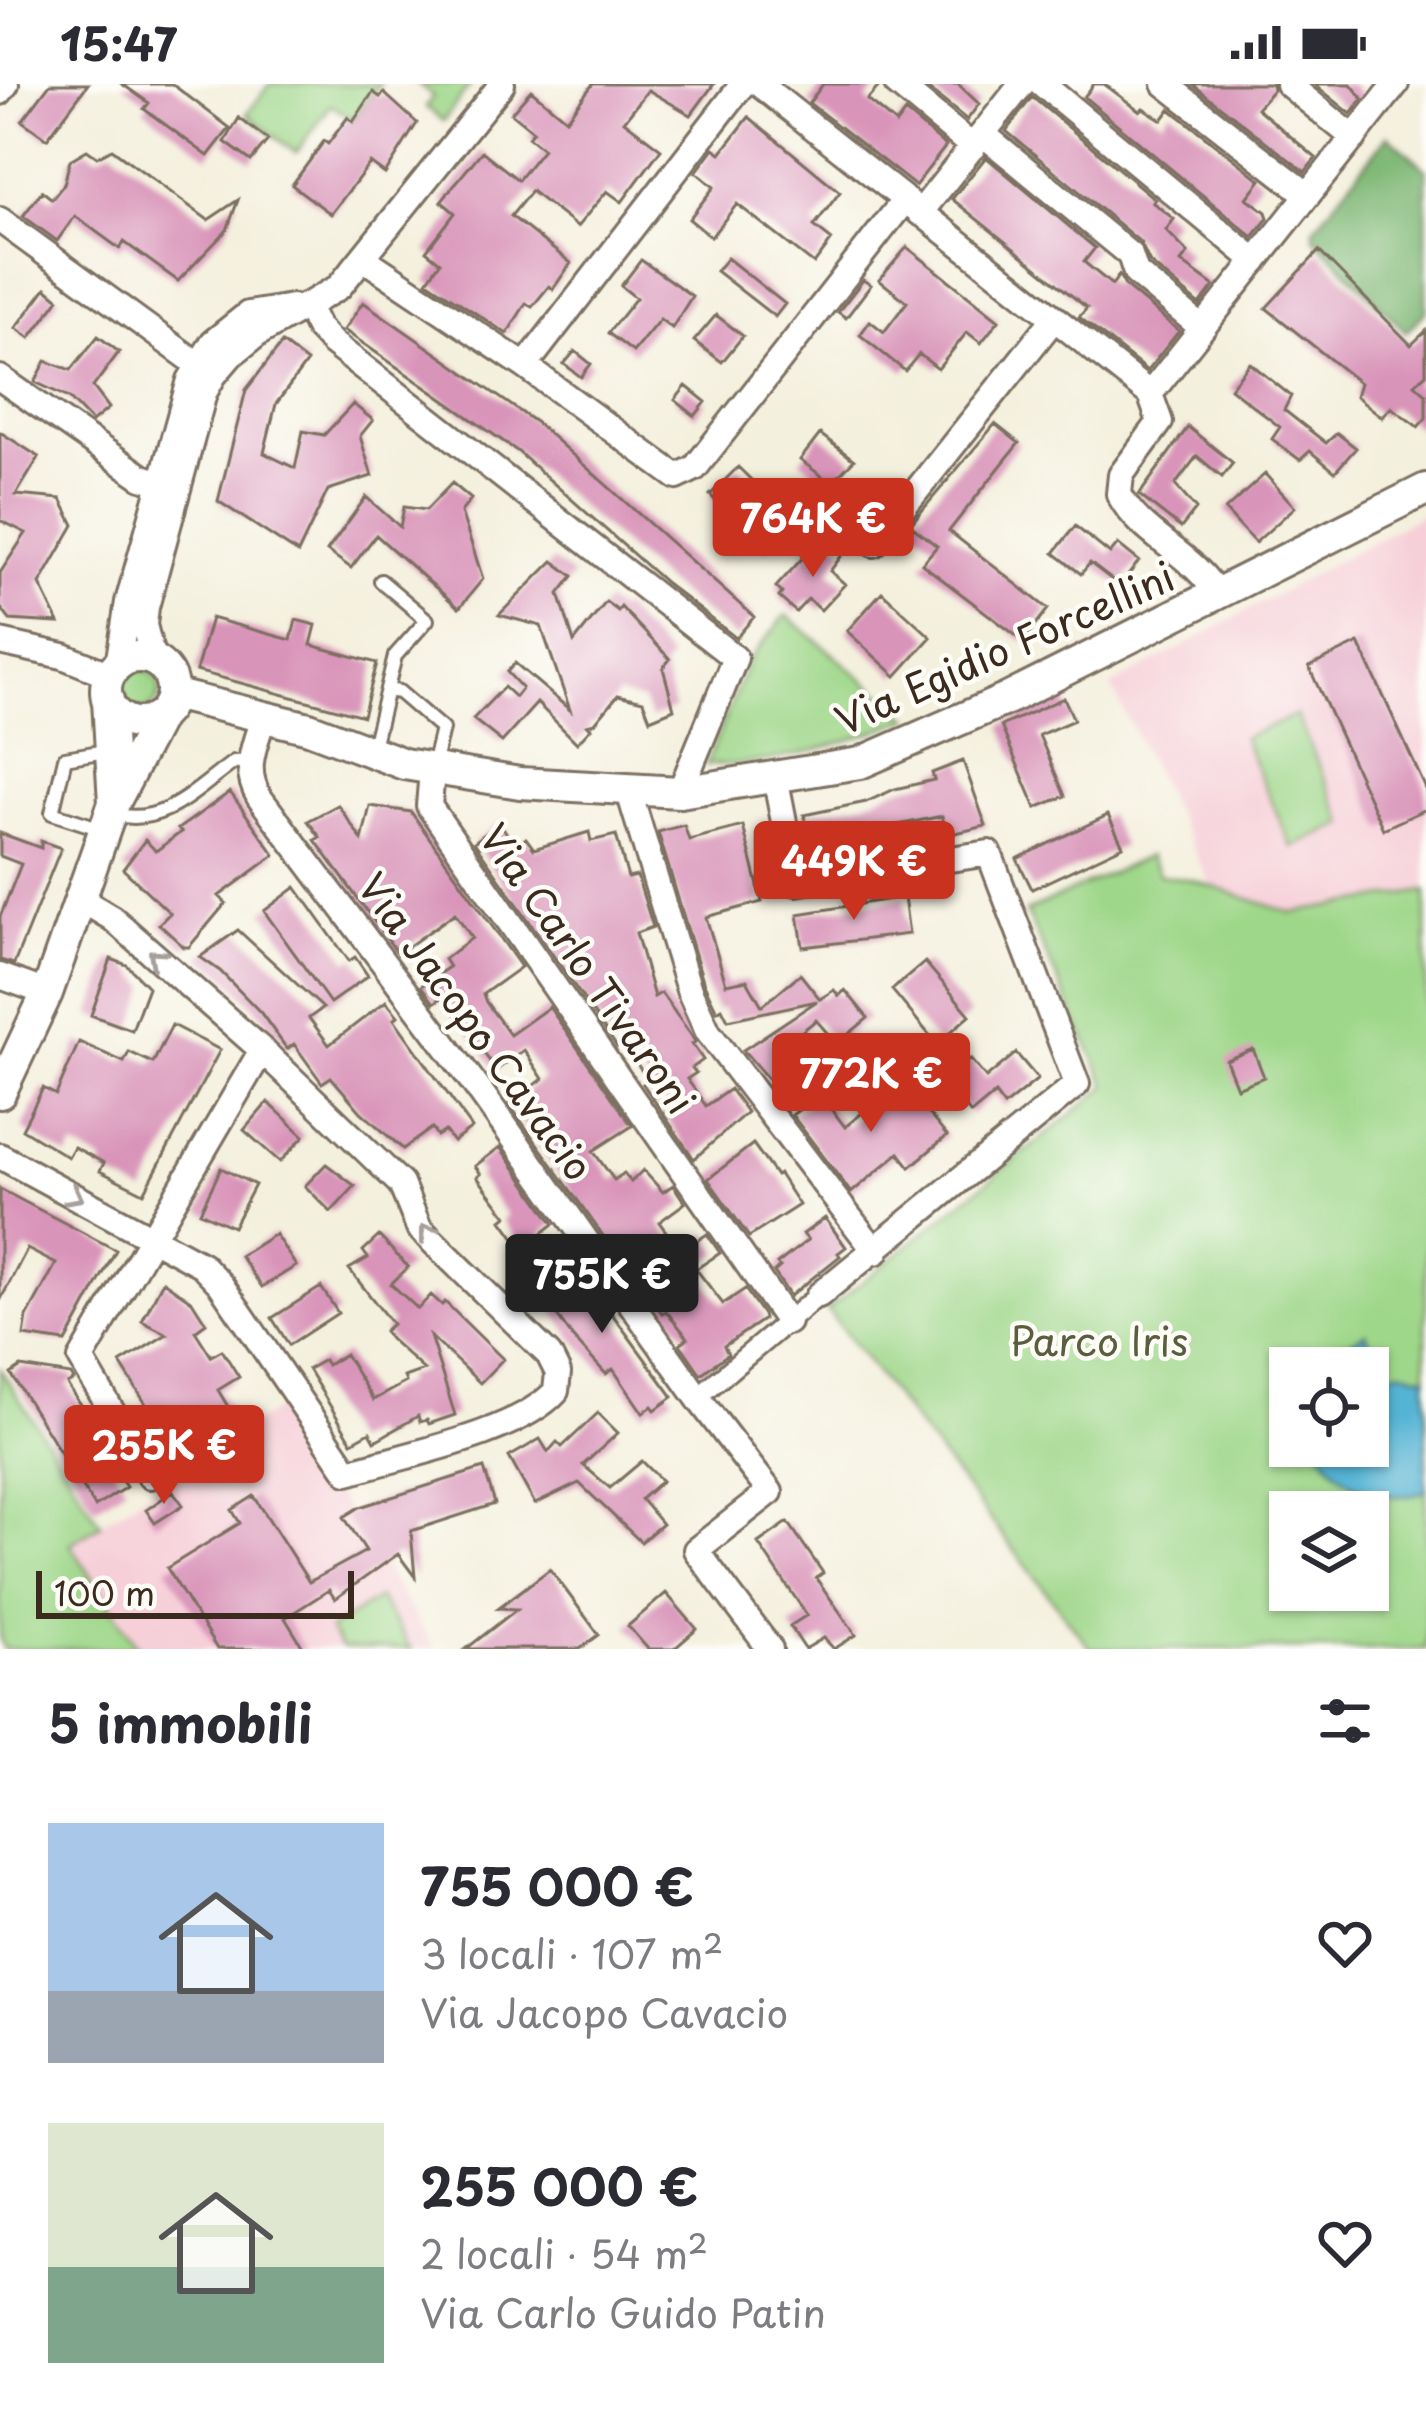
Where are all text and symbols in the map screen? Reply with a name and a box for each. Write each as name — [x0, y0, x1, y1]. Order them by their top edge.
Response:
text: 15:47 — [60, 8, 177, 76]
pin: 764K € — [715, 478, 911, 580]
text: 764K € — [740, 487, 886, 546]
street label: Via Egidio Forcellini — [825, 545, 1183, 748]
street label: Via Carlo Tivaroni — [467, 810, 711, 1125]
pin: 449K € — [756, 821, 952, 923]
text: 449K € — [781, 830, 927, 889]
street label: Via Jacopo Cavacio — [345, 859, 609, 1192]
one-way arrow — [147, 949, 169, 971]
pin: 772K € — [773, 1033, 969, 1135]
text: 772K € — [799, 1042, 943, 1101]
one-way arrow — [63, 1182, 84, 1205]
one-way arrow — [419, 1224, 441, 1246]
pin: 755K € — [504, 1234, 700, 1336]
text: 755K € — [532, 1243, 672, 1302]
park label: Parco Iris — [1010, 1310, 1188, 1369]
map controls — [1269, 1347, 1389, 1611]
button: locate — [1269, 1347, 1389, 1467]
pin: 255K € — [66, 1405, 262, 1507]
text: 255K € — [91, 1414, 237, 1473]
button: layers — [1269, 1491, 1389, 1611]
scale bar — [36, 1565, 354, 1618]
text: 100 m — [54, 1567, 155, 1617]
text: 5 immobili — [48, 1683, 312, 1760]
icon: filters — [1312, 1688, 1378, 1754]
text: 755 000 € — [420, 1846, 694, 1923]
icon: home — [144, 1871, 288, 2015]
icon: heart — [1312, 1910, 1378, 1976]
text: 3 locali · 107 m² — [420, 1923, 723, 1982]
text: Via Jacopo Cavacio — [420, 1982, 788, 2041]
text: 255 000 € — [420, 2146, 699, 2223]
icon: home — [144, 2171, 288, 2315]
icon: heart — [1312, 2210, 1378, 2276]
text: 2 locali · 54 m² — [420, 2223, 708, 2282]
text: Via Carlo Guido Patin — [420, 2282, 826, 2341]

